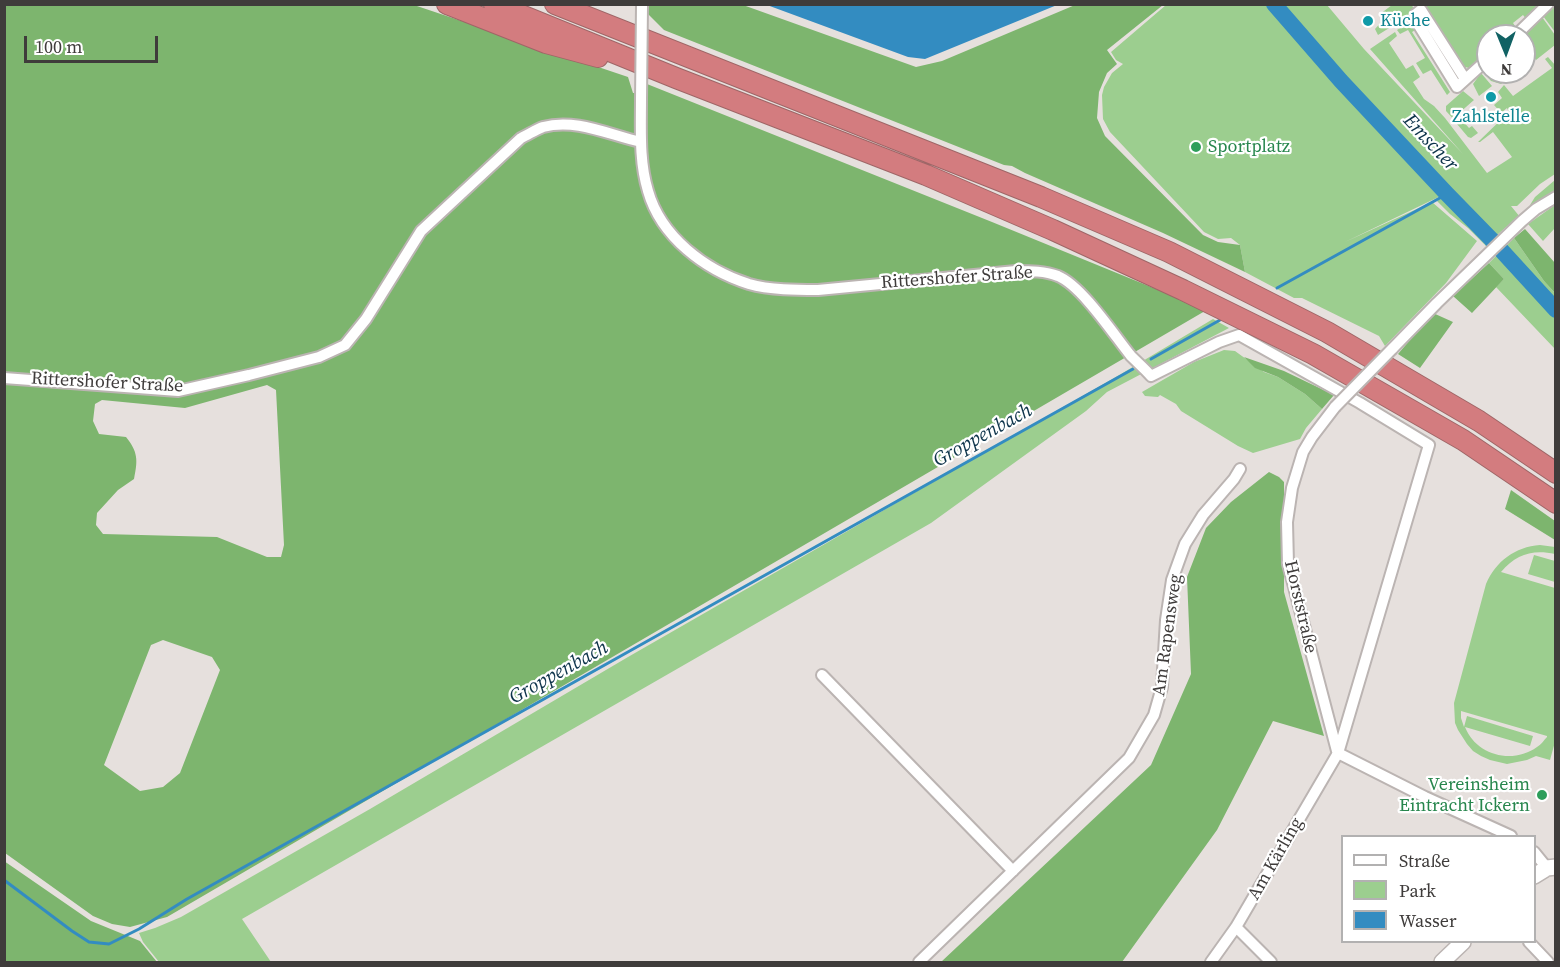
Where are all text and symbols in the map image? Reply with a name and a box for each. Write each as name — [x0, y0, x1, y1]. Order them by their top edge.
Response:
place label: Küche — [1380, 10, 1431, 32]
marker: Küche — [1361, 14, 1375, 28]
scale bar — [27, 24, 160, 62]
north arrow — [1476, 24, 1536, 84]
text: 100 m — [35, 34, 82, 59]
text: N — [1500, 59, 1512, 81]
marker: Zahlstelle — [1484, 90, 1498, 104]
place label: Zahlstelle — [1452, 106, 1530, 128]
water label: Emscher — [1398, 109, 1462, 177]
place label: Sportplatz — [1208, 136, 1290, 158]
marker: Sportplatz — [1189, 140, 1203, 154]
street label: Rittershofer Straße — [880, 262, 1034, 294]
street label: Rittershofer Straße — [30, 368, 184, 398]
water label: Groppenbach — [929, 399, 1037, 473]
street label: Horststraße — [1279, 558, 1321, 656]
street label: Am Rapensweg — [1149, 573, 1187, 697]
water label: Groppenbach — [505, 636, 613, 710]
place label: Vereinsheim Eintracht Ickern — [1399, 774, 1530, 816]
marker: Vereinsheim Eintracht Ickern — [1535, 788, 1549, 802]
street label: Am Kärling — [1244, 814, 1308, 904]
legend — [1341, 835, 1536, 943]
text: Straße — [1399, 848, 1450, 873]
text: Park — [1399, 878, 1436, 903]
text: Wasser — [1399, 908, 1457, 933]

